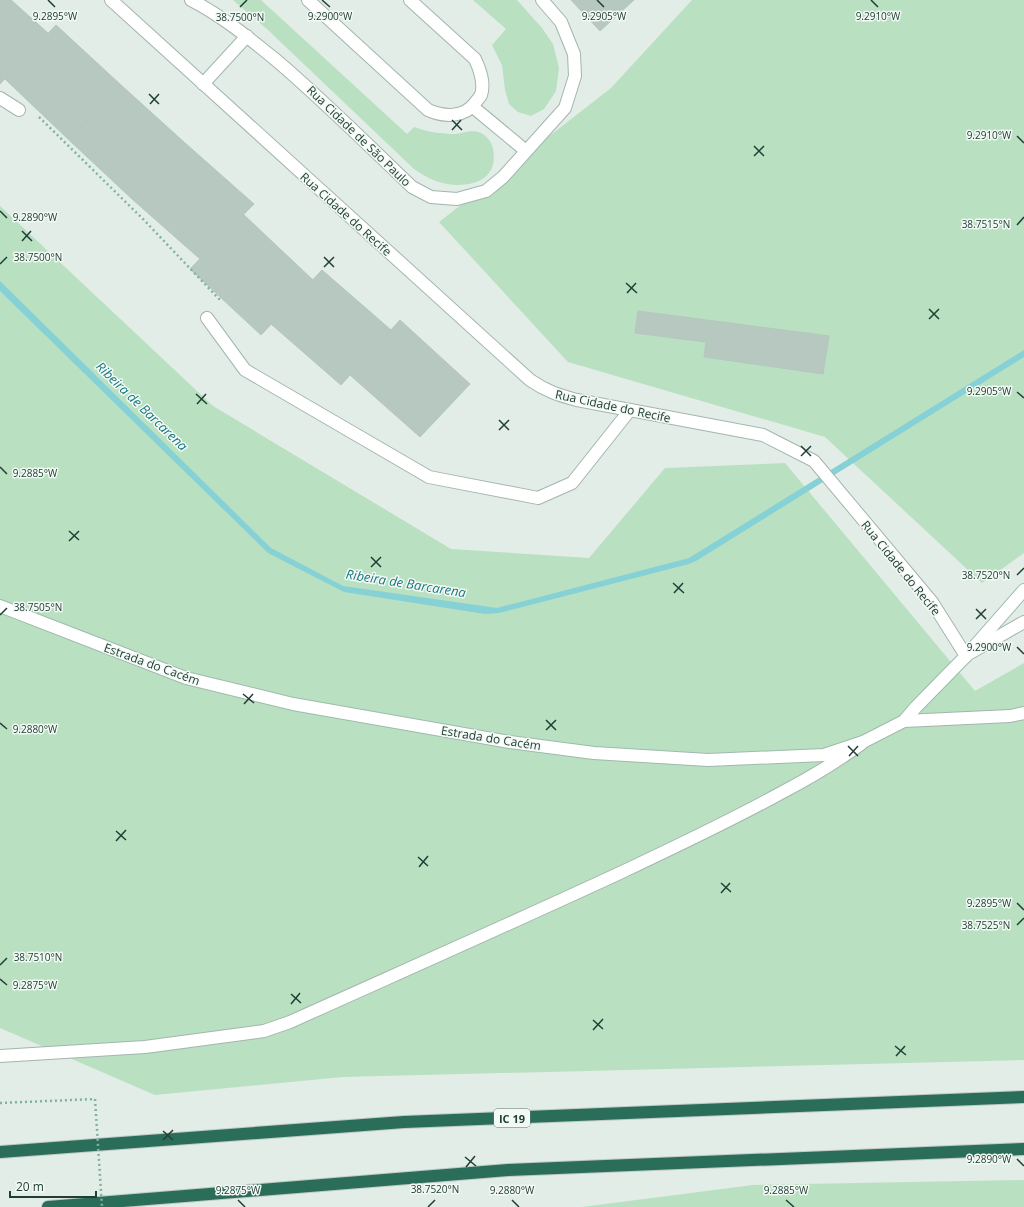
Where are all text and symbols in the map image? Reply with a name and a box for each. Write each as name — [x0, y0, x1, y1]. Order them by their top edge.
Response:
text: 9.2895°W — [33, 9, 78, 23]
text: 9.2900°W — [308, 9, 353, 23]
text: 9.2905°W — [582, 9, 627, 23]
text: 9.2910°W — [856, 9, 901, 23]
text: 38.7500°N — [216, 10, 264, 24]
street label: Rua Cidade de São Paulo — [303, 82, 415, 190]
text: 9.2910°W — [967, 128, 1012, 142]
street label: Rua Cidade do Recife — [297, 168, 396, 260]
text: 9.2890°W — [13, 210, 58, 224]
text: 38.7515°N — [962, 217, 1010, 231]
text: 38.7500°N — [14, 250, 62, 264]
water label: Ribeira de Barcarena — [92, 357, 192, 455]
text: 9.2905°W — [967, 384, 1012, 398]
street label: Rua Cidade do Recife — [554, 385, 673, 427]
text: 9.2885°W — [13, 466, 58, 480]
street label: Rua Cidade do Recife — [857, 517, 945, 619]
water label: Ribeira de Barcarena — [345, 565, 468, 601]
text: 38.7520°N — [962, 568, 1010, 582]
text: 38.7505°N — [14, 600, 62, 614]
street label: Estrada do Cacém — [102, 639, 202, 689]
text: 9.2900°W — [967, 640, 1012, 654]
text: 9.2880°W — [13, 722, 58, 736]
street label: Estrada do Cacém — [440, 722, 542, 754]
text: 9.2895°W — [967, 896, 1012, 910]
text: 38.7525°N — [962, 918, 1010, 932]
text: 38.7510°N — [14, 950, 62, 964]
text: 9.2875°W — [13, 978, 58, 992]
road number: IC 19 — [494, 1109, 530, 1127]
text: 9.2890°W — [967, 1152, 1012, 1166]
scale bar — [10, 1173, 96, 1199]
text: 20 m — [16, 1178, 44, 1195]
text: 38.7520°N — [411, 1182, 459, 1196]
text: 9.2875°W — [216, 1183, 261, 1197]
text: 9.2880°W — [490, 1183, 535, 1197]
text: 9.2885°W — [764, 1183, 809, 1197]

